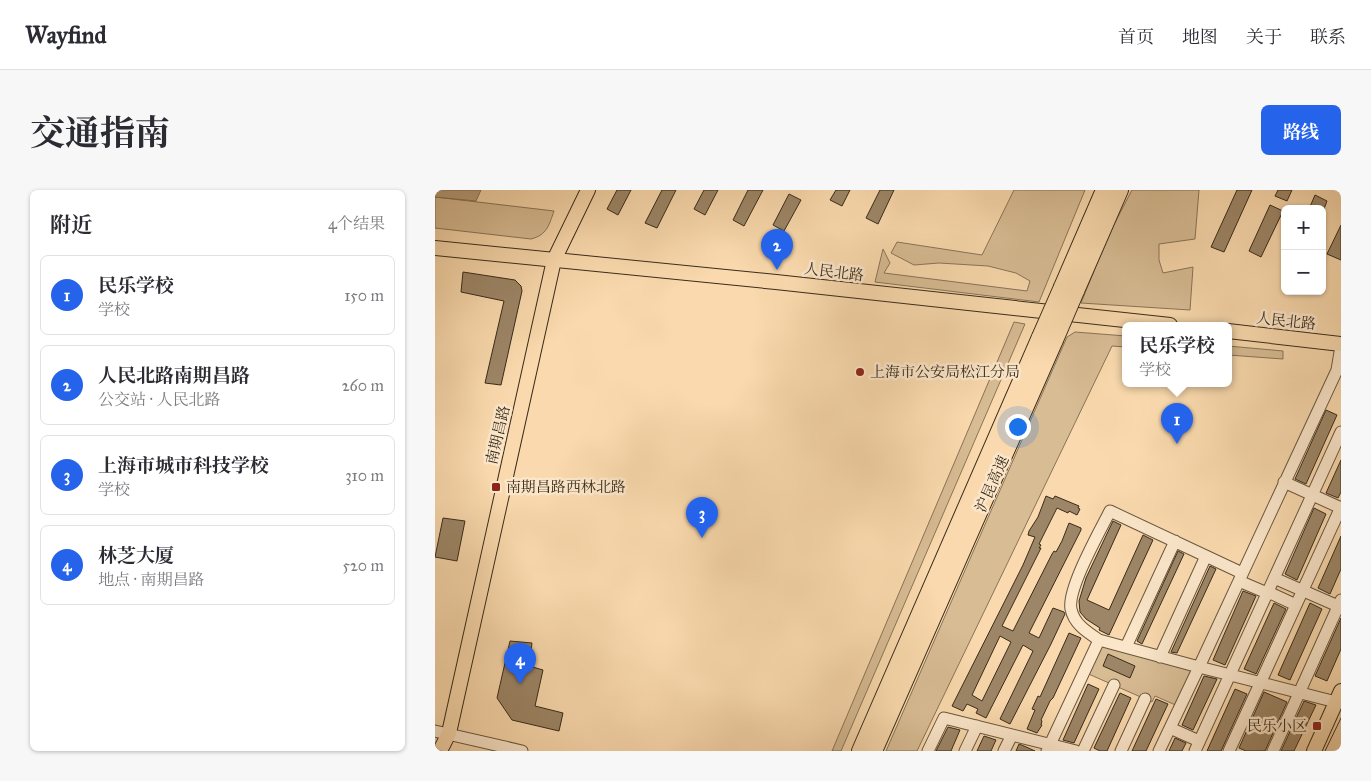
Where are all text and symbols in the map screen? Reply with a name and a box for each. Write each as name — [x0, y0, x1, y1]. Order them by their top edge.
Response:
text: Wayfind — [25, 20, 107, 50]
text: 首页 — [1118, 26, 1154, 48]
text: 地图 — [1182, 26, 1218, 48]
text: 关于 — [1246, 26, 1282, 48]
text: 联系 — [1310, 26, 1346, 48]
button: 路线 — [1261, 105, 1341, 155]
text: 交通指南 — [30, 112, 170, 155]
map controls — [1281, 205, 1326, 295]
button: + — [1281, 205, 1326, 250]
text: 附近 — [50, 212, 92, 238]
text: 4个结果 — [328, 214, 385, 233]
pin: 2 — [761, 229, 793, 270]
button: − — [1281, 250, 1326, 295]
street label: 人民北路 — [803, 259, 865, 285]
text: 民乐学校 — [98, 274, 174, 297]
text: 1 — [64, 286, 70, 305]
text: 150 m — [344, 286, 384, 305]
text: 学校 — [98, 300, 130, 319]
street label: 人民北路 — [1255, 309, 1317, 333]
popup — [1122, 322, 1232, 387]
text: 民乐学校 — [1139, 334, 1215, 357]
text: 学校 — [1139, 360, 1171, 379]
place label: 上海市公安局松江分局 — [870, 363, 1020, 381]
text: 人民北路南期昌路 — [98, 364, 250, 387]
marker: 上海市公安局松江分局 — [854, 366, 866, 378]
text: 2 — [63, 376, 71, 395]
text: 260 m — [342, 376, 384, 395]
text: 公交站 · 人民北路 — [98, 390, 220, 409]
pin: 1 — [1161, 403, 1193, 444]
street label: 南期昌路 — [482, 404, 514, 466]
your location — [1005, 414, 1031, 440]
street label: 沪昆高速 — [972, 453, 1012, 515]
text: 上海市城市科技学校 — [98, 454, 269, 477]
text: 3 — [64, 466, 70, 485]
text: 310 m — [345, 466, 384, 485]
place label: 南期昌路西林北路 — [506, 478, 626, 496]
text: 学校 — [98, 480, 130, 499]
marker: 南期昌路西林北路 — [490, 481, 502, 493]
pin: 3 — [686, 497, 718, 538]
text: 林芝大厦 — [98, 544, 174, 567]
text: 4 — [63, 556, 71, 575]
text: 520 m — [342, 556, 384, 575]
text: 地点 · 南期昌路 — [98, 570, 204, 589]
pin: 4 — [504, 643, 536, 684]
place label: 民乐小区 — [1247, 717, 1307, 735]
marker: 民乐小区 — [1311, 720, 1323, 732]

